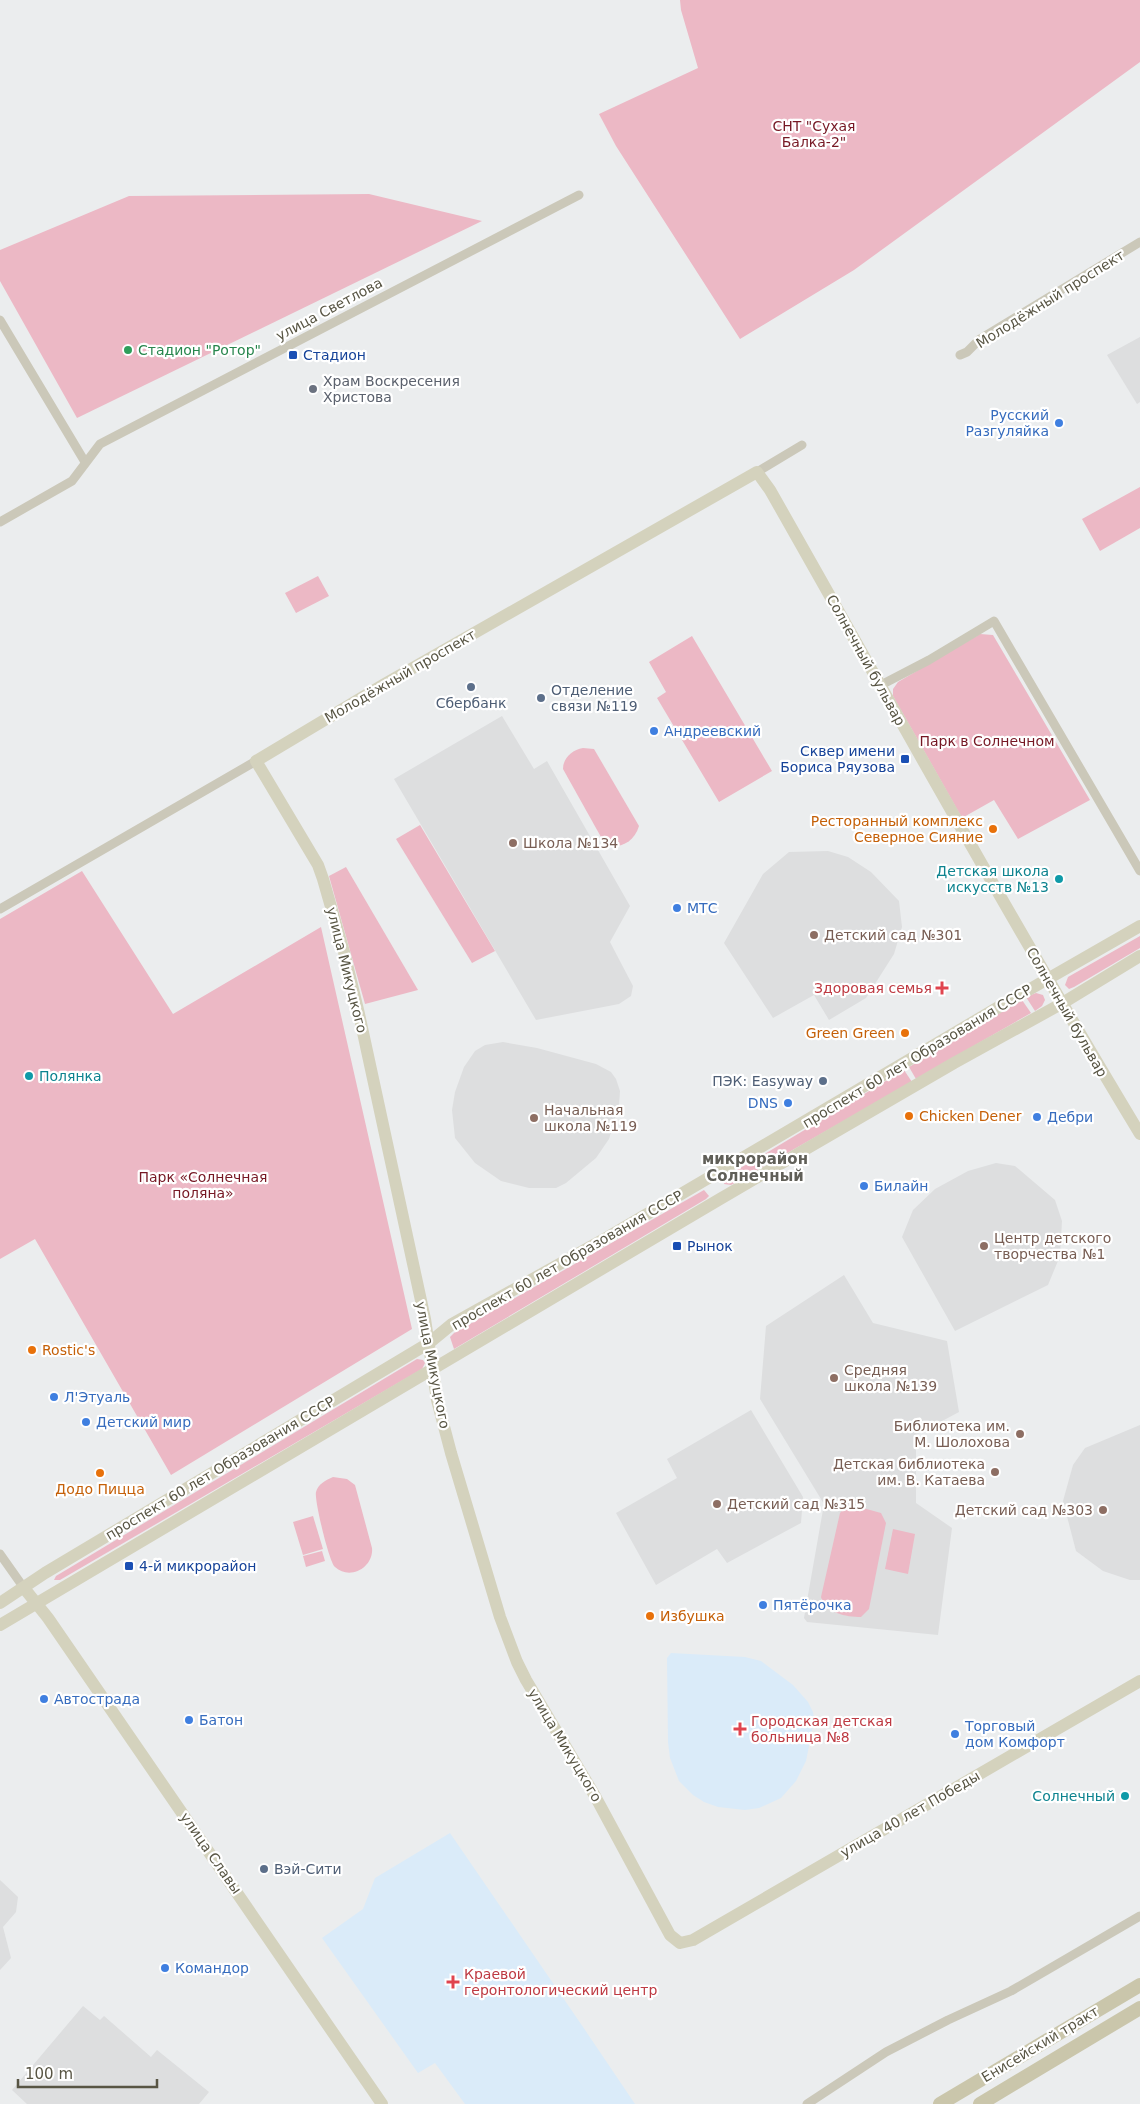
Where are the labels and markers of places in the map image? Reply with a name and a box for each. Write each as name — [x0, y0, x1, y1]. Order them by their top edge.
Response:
place label: Стадион "Ротор" — [138, 342, 261, 358]
marker: Стадион "Ротор" — [122, 344, 134, 356]
place label: Стадион — [303, 347, 366, 363]
marker: Стадион — [287, 349, 299, 361]
place label: Храм Воскресения Христова — [323, 373, 460, 405]
marker: Храм Воскресения Христова — [307, 383, 319, 395]
place label: Русский Разгуляйка — [965, 407, 1049, 439]
marker: Русский Разгуляйка — [1053, 417, 1065, 429]
marker: Сбербанк — [465, 681, 477, 693]
place label: Отделение связи №119 — [551, 682, 638, 714]
marker: Отделение связи №119 — [535, 692, 547, 704]
place label: Сбербанк — [436, 695, 506, 711]
place label: Андреевский — [664, 723, 761, 739]
marker: Андреевский — [648, 725, 660, 737]
place label: Сквер имени Бориса Ряузова — [780, 743, 895, 775]
marker: Сквер имени Бориса Ряузова — [899, 753, 911, 765]
place label: Ресторанный комплекс Северное Сияние — [811, 813, 983, 845]
marker: Ресторанный комплекс Северное Сияние — [987, 823, 999, 835]
place label: Школа №134 — [523, 835, 618, 851]
marker: Школа №134 — [507, 837, 519, 849]
place label: Детская школа искусств №13 — [936, 863, 1049, 895]
marker: Детская школа искусств №13 — [1053, 873, 1065, 885]
place label: МТС — [687, 900, 718, 916]
marker: МТС — [671, 902, 683, 914]
place label: Детский сад №301 — [824, 927, 962, 943]
marker: Детский сад №301 — [808, 929, 820, 941]
place label: Здоровая семья — [814, 980, 932, 996]
marker: Здоровая семья — [936, 982, 948, 994]
place label: Green Green — [806, 1025, 895, 1041]
marker: Green Green — [899, 1027, 911, 1039]
place label: Полянка — [39, 1068, 102, 1084]
marker: Полянка — [23, 1070, 35, 1082]
place label: ПЭК: Easyway — [712, 1073, 813, 1089]
marker: ПЭК: Easyway — [817, 1075, 829, 1087]
place label: DNS — [748, 1095, 778, 1111]
marker: DNS — [782, 1097, 794, 1109]
place label: Начальная школа №119 — [544, 1102, 637, 1134]
place label: Chicken Dener — [919, 1108, 1022, 1124]
place label: Дебри — [1047, 1109, 1093, 1125]
marker: Chicken Dener — [903, 1110, 915, 1122]
marker: Дебри — [1031, 1111, 1043, 1123]
marker: Начальная школа №119 — [528, 1112, 540, 1124]
place label: Билайн — [874, 1178, 928, 1194]
marker: Билайн — [858, 1180, 870, 1192]
place label: Центр детского творчества №1 — [994, 1230, 1111, 1262]
place label: Рынок — [687, 1238, 733, 1254]
marker: Рынок — [671, 1240, 683, 1252]
marker: Центр детского творчества №1 — [978, 1240, 990, 1252]
place label: Rostic's — [42, 1342, 95, 1358]
marker: Rostic's — [26, 1344, 38, 1356]
place label: Средняя школа №139 — [844, 1362, 937, 1394]
marker: Средняя школа №139 — [828, 1372, 840, 1384]
place label: Л'Этуаль — [64, 1389, 130, 1405]
marker: Л'Этуаль — [48, 1391, 60, 1403]
place label: Детский мир — [96, 1414, 191, 1430]
marker: Детский мир — [80, 1416, 92, 1428]
place label: Библиотека им. М. Шолохова — [894, 1418, 1010, 1450]
marker: Библиотека им. М. Шолохова — [1014, 1428, 1026, 1440]
place label: Детская библиотека им. В. Катаева — [833, 1456, 985, 1488]
marker: Детская библиотека им. В. Катаева — [989, 1466, 1001, 1478]
marker: Додо Пицца — [94, 1467, 106, 1479]
place label: Додо Пицца — [55, 1481, 145, 1497]
place label: Детский сад №315 — [727, 1496, 865, 1512]
marker: Детский сад №315 — [711, 1498, 723, 1510]
place label: Детский сад №303 — [955, 1502, 1093, 1518]
marker: Детский сад №303 — [1097, 1504, 1109, 1516]
place label: 4-й микрорайон — [139, 1558, 256, 1574]
marker: 4-й микрорайон — [123, 1560, 135, 1572]
place label: Пятёрочка — [773, 1597, 851, 1613]
marker: Пятёрочка — [757, 1599, 769, 1611]
place label: Избушка — [660, 1608, 725, 1624]
marker: Избушка — [644, 1610, 656, 1622]
place label: Автострада — [54, 1691, 140, 1707]
marker: Автострада — [38, 1693, 50, 1705]
place label: Батон — [199, 1712, 243, 1728]
place label: Городская детская больница №8 — [751, 1713, 892, 1745]
marker: Батон — [183, 1714, 195, 1726]
place label: Торговый дом Комфорт — [964, 1718, 1065, 1750]
marker: Городская детская больница №8 — [733, 1722, 747, 1736]
marker: Торговый дом Комфорт — [949, 1728, 961, 1740]
place label: Солнечный — [1032, 1788, 1115, 1804]
marker: Солнечный — [1119, 1790, 1131, 1802]
place label: Вэй-Сити — [274, 1861, 342, 1877]
marker: Вэй-Сити — [258, 1863, 270, 1875]
place label: Командор — [175, 1960, 249, 1976]
marker: Командор — [159, 1962, 171, 1974]
place label: Краевой геронтологический центр — [464, 1966, 657, 1998]
marker: Краевой геронтологический центр — [446, 1975, 460, 1989]

